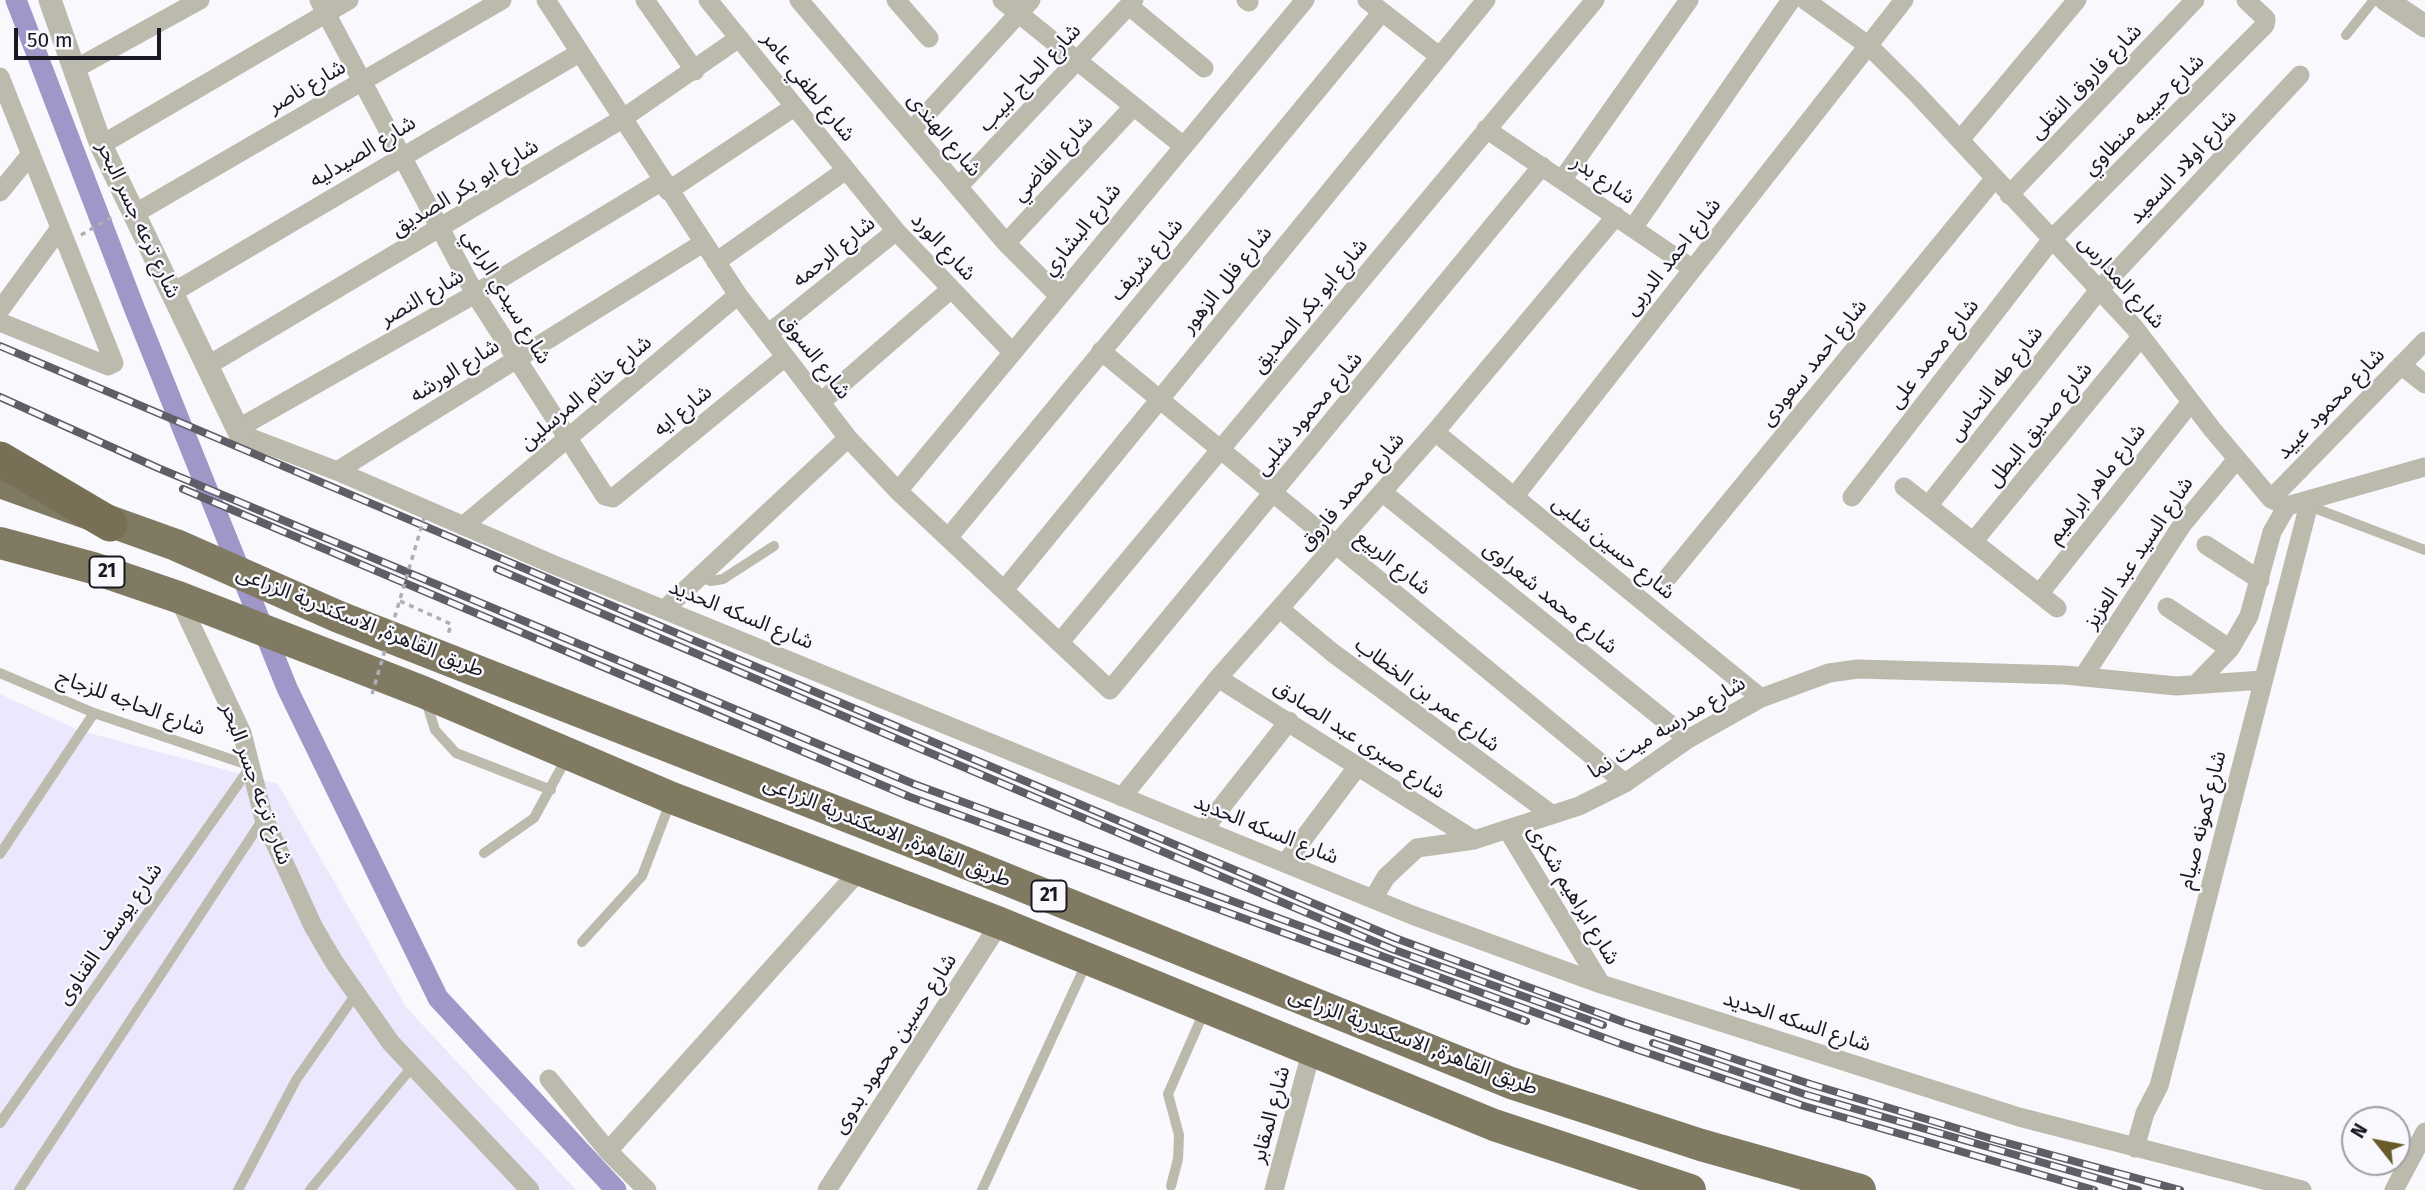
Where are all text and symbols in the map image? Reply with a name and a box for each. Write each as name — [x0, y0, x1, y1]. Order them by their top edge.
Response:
scale bar — [18, 14, 164, 58]
street label: شارع الحاج لبيب — [973, 19, 1087, 137]
street label: شارع فاروق النقلى — [2025, 19, 2147, 145]
text: 50 m — [27, 27, 73, 53]
street label: شارع لطفي عامر — [756, 27, 860, 147]
street label: شارع حبيبه منطاوي — [2078, 49, 2210, 181]
street label: شارع ناصر — [264, 55, 350, 119]
street label: شارع الهندى — [902, 88, 986, 182]
street label: شارع اولاد السعيد — [2124, 105, 2242, 229]
street label: شارع الصيدليه — [305, 110, 421, 194]
street label: شارع القاضي — [1007, 111, 1099, 207]
street label: شارع ابو بكر الصديق — [387, 134, 543, 242]
street label: شارع ترعه جسر البحر — [91, 137, 185, 303]
street label: شارع بدر — [1567, 150, 1639, 210]
street label: شارع البشاري — [1037, 179, 1127, 281]
street label: شارع احمد الدربى — [1619, 193, 1727, 321]
street label: شارع الورد — [905, 208, 981, 286]
street label: شارع الرحمه — [788, 211, 880, 293]
street label: شارع شريف — [1105, 214, 1189, 306]
street label: شارع فلل الزهور — [1176, 221, 1278, 339]
street label: شارع سيدي الراعي — [456, 225, 556, 369]
street label: شارع المدارس — [2072, 230, 2170, 334]
street label: شارع ابو بكر الصديق — [1246, 234, 1374, 378]
street label: شارع النصر — [376, 264, 468, 332]
street label: شارع احمد سعودى — [1755, 294, 1873, 432]
street label: شارع محمد على — [1883, 294, 1985, 414]
street label: شارع السوق — [774, 309, 856, 405]
street label: شارع طه النحاس — [1943, 321, 2049, 447]
street label: شارع خاتم المرسلين — [515, 330, 657, 456]
street label: شارع الورشه — [406, 334, 504, 408]
street label: شارع محمود عبيد — [2271, 343, 2391, 465]
street label: شارع محمود شلبى — [1250, 347, 1368, 481]
street label: شارع صديق البطل — [1982, 357, 2098, 493]
street label: شارع ايه — [649, 380, 717, 442]
street label: شارع ماهر ابراهيم — [2043, 419, 2151, 549]
street label: شارع محمد فاروق — [1294, 428, 1410, 556]
street label: شارع السيد عبد العزيز — [2079, 472, 2199, 634]
street label: شارع حسين شلبى — [1546, 491, 1680, 605]
street label: شارع الربيع — [1350, 525, 1436, 601]
street label: شارع محمد شعراوى — [1478, 536, 1622, 660]
road number: 21 — [90, 556, 124, 587]
street label: طريق القاهرة, الاسكندرية الزراعى — [232, 561, 488, 683]
street label: شارع السكه الحديد — [665, 575, 817, 655]
street label: شارع عمر بن الخطاب — [1349, 632, 1505, 758]
street label: شارع الحاجه للزجاج — [54, 665, 208, 741]
street label: شارع مدرسه ميت نما — [1584, 671, 1750, 785]
street label: شارع صبرى عبد الصادق — [1268, 675, 1450, 805]
street label: شارع ترعه جسر البحر — [215, 700, 297, 868]
street label: شارع كمونه صيام — [2174, 748, 2232, 892]
street label: طريق القاهرة, الاسكندرية الزراعى — [759, 771, 1015, 893]
street label: شارع السكه الحديد — [1190, 790, 1342, 870]
street label: شارع ابراهيم شكرى — [1521, 821, 1625, 969]
street label: شارع يوسف القناوى — [52, 858, 168, 1010]
road number: 21 — [1032, 880, 1066, 912]
street label: شارع حسين محمود بدوى — [827, 949, 963, 1139]
street label: طريق القاهرة, الاسكندرية الزراعى — [1285, 983, 1541, 1101]
street label: شارع السكه الحديد — [1720, 986, 1874, 1058]
street label: شارع المقابر — [1246, 1064, 1296, 1166]
north arrow — [2341, 1106, 2411, 1176]
text: N — [2346, 1120, 2372, 1142]

